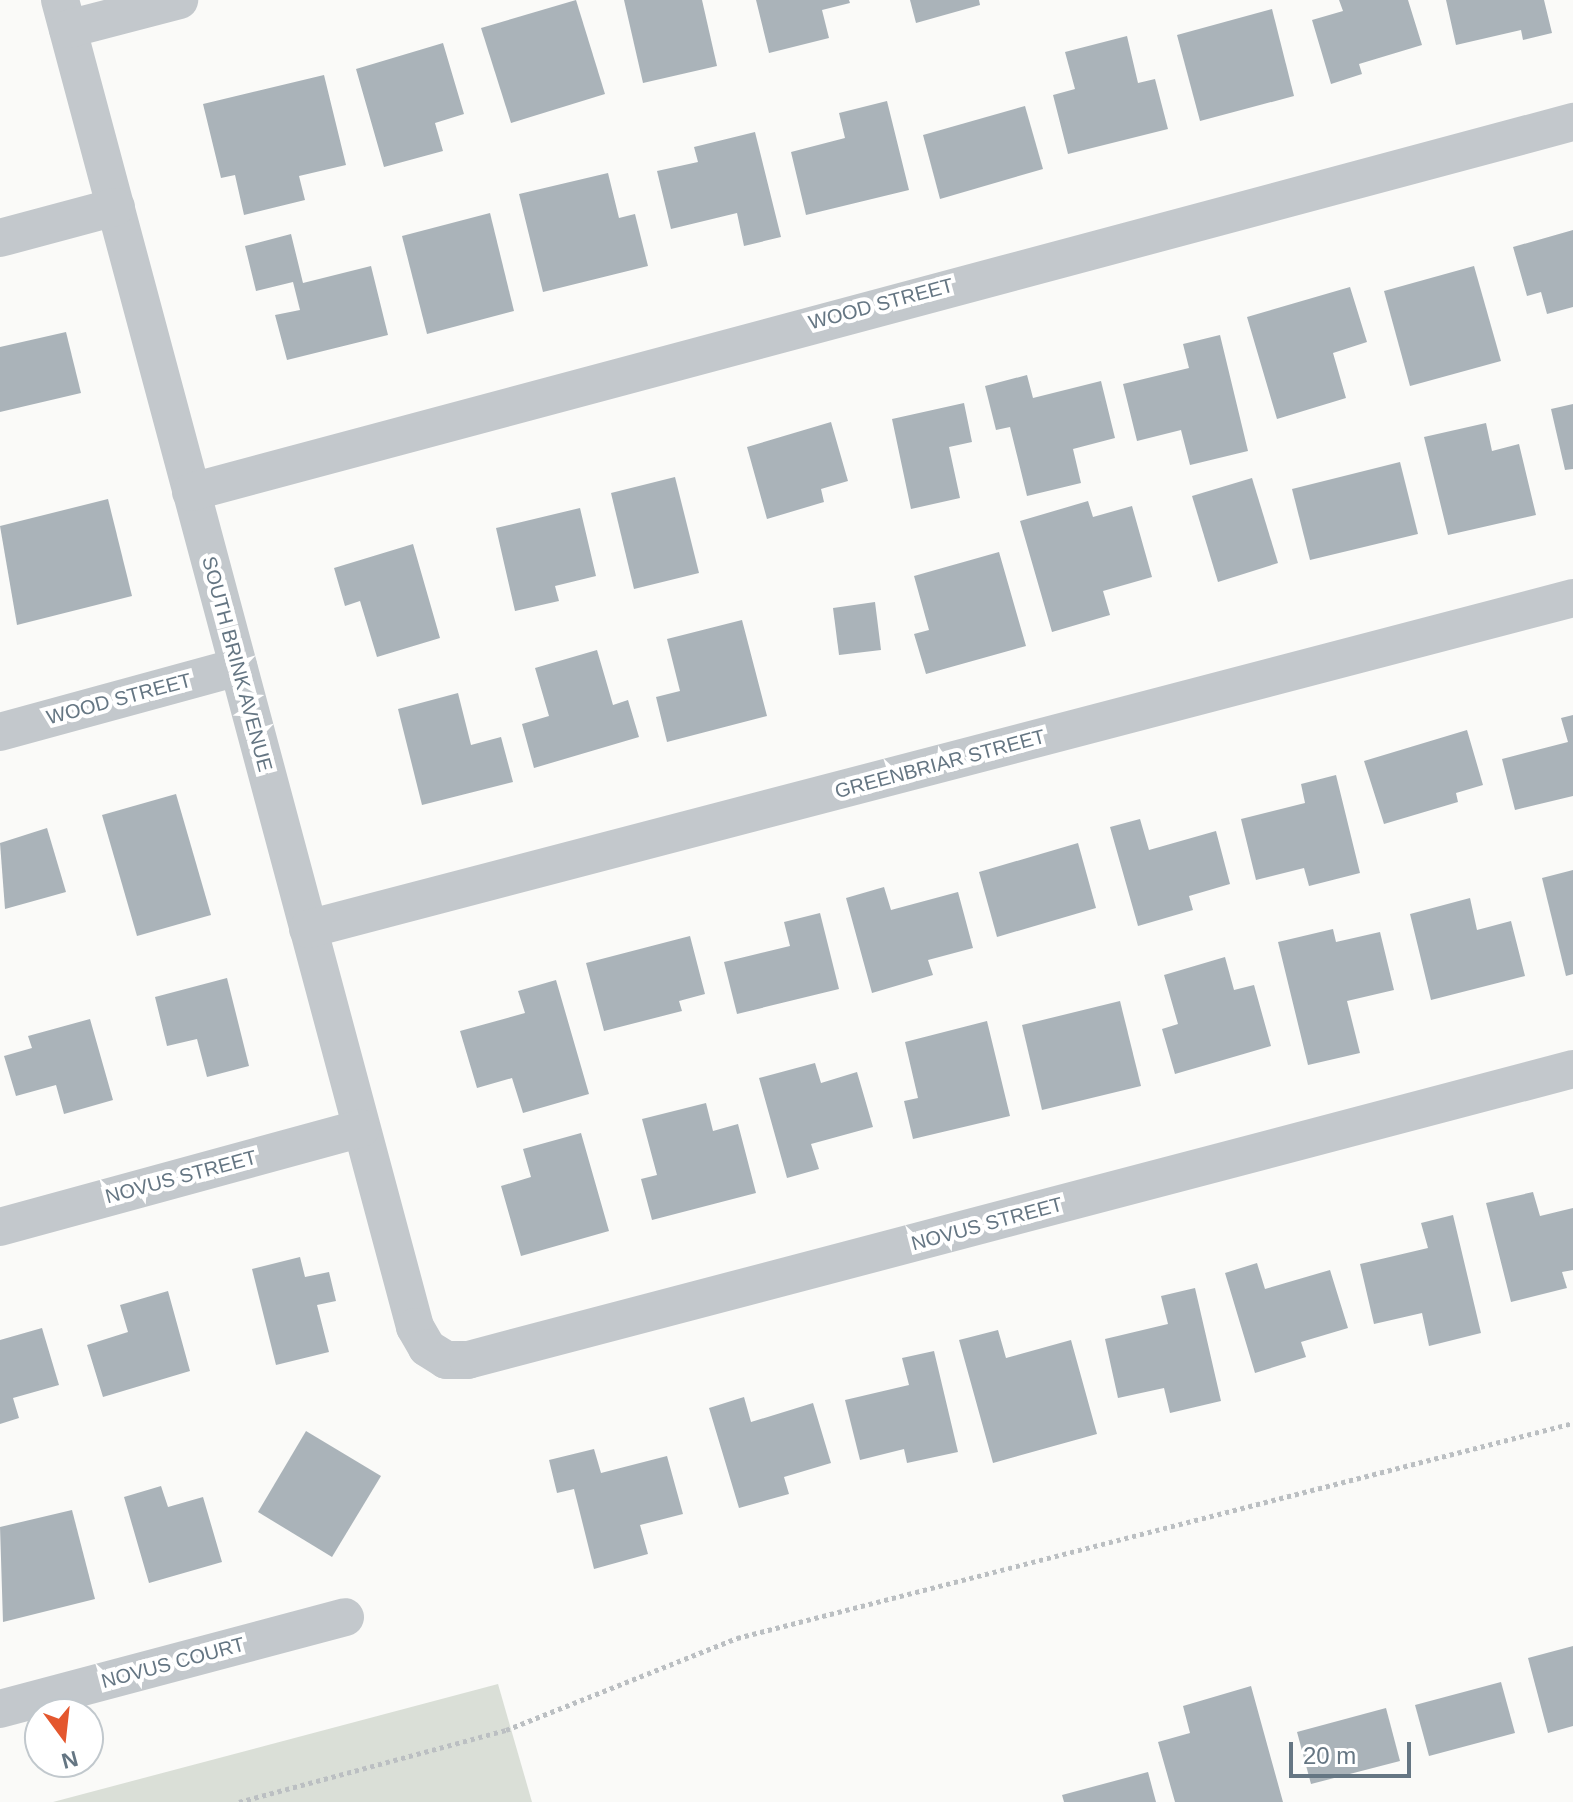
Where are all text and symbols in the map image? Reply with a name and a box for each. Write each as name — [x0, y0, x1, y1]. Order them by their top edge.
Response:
street label: WOOD STREET — [806, 273, 956, 335]
street label: SOUTH BRINK AVENUE — [197, 553, 277, 775]
street label: WOOD STREET — [44, 668, 194, 730]
street label: GREENBRIAR STREET — [832, 724, 1048, 804]
street label: NOVUS STREET — [103, 1145, 259, 1209]
street label: NOVUS STREET — [909, 1192, 1065, 1256]
street label: NOVUS COURT — [99, 1632, 247, 1694]
north arrow — [24, 1698, 104, 1778]
scale bar — [1293, 1726, 1415, 1776]
text: 20 m — [1303, 1742, 1356, 1769]
text: N — [59, 1746, 81, 1774]

